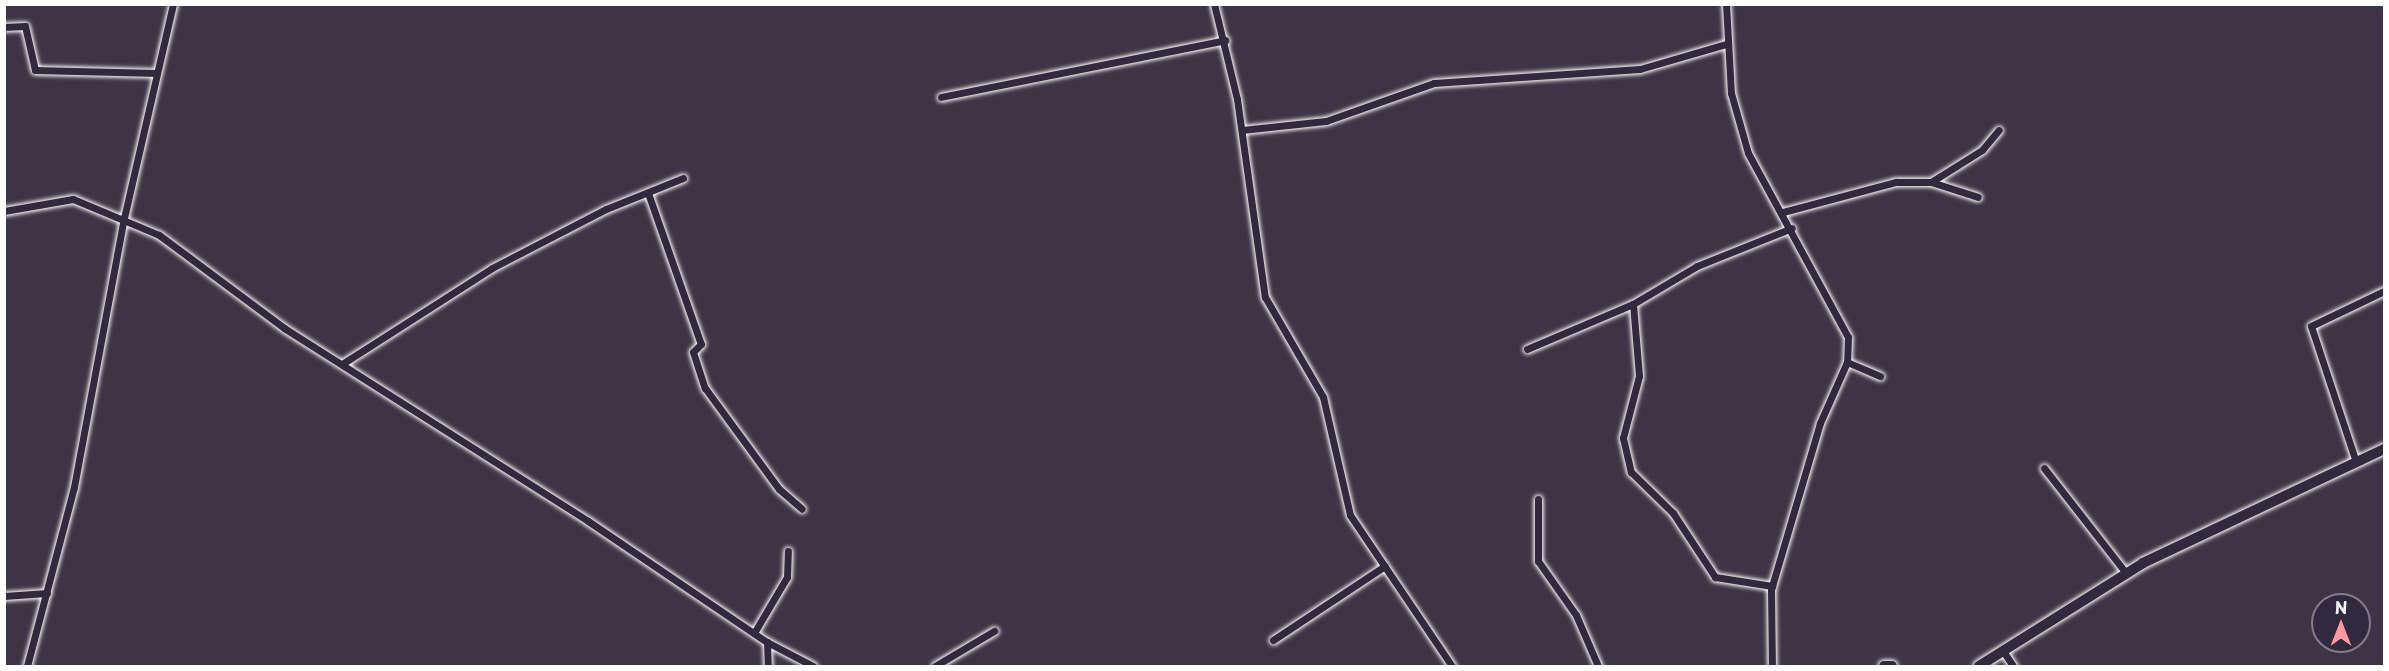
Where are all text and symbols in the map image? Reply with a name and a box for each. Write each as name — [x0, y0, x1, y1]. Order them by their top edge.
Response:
north arrow — [2311, 593, 2371, 653]
text: N — [2335, 595, 2347, 619]

